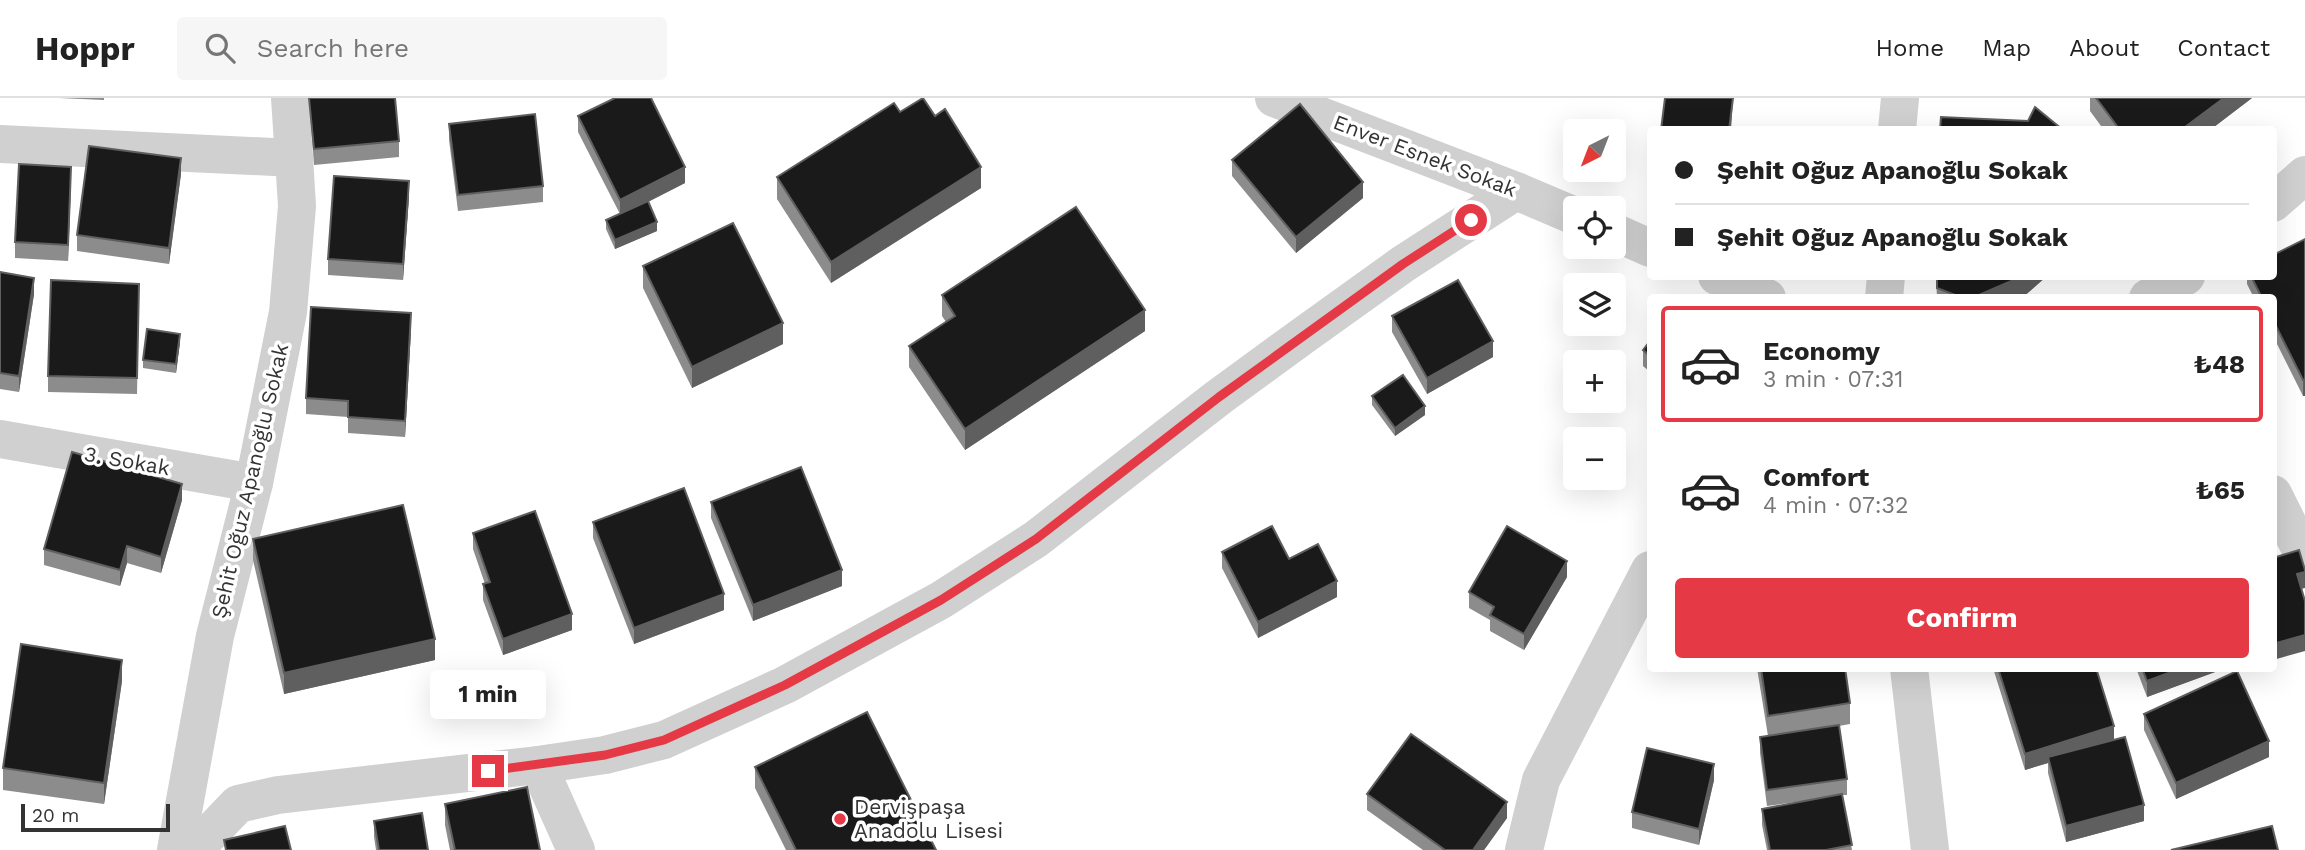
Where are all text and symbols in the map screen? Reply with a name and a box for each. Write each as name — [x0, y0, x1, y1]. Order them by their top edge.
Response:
search box — [177, 17, 667, 80]
text: Hoppr — [35, 29, 135, 68]
icon: search — [201, 29, 239, 67]
text: Search here — [257, 33, 409, 63]
text: Home — [1876, 34, 1944, 62]
text: Map — [1982, 34, 2031, 62]
text: About — [2069, 34, 2139, 62]
text: Contact — [2177, 34, 2270, 62]
street label: Enver Esnek Sokak — [1330, 109, 1520, 202]
north arrow — [1563, 119, 1626, 182]
map controls — [1563, 119, 1626, 490]
text: Şehit Oğuz Apanoğlu Sokak — [1717, 155, 2068, 185]
button: locate — [1563, 196, 1626, 259]
route start — [1455, 204, 1487, 236]
text: Şehit Oğuz Apanoğlu Sokak — [1717, 222, 2068, 252]
button: layers — [1563, 273, 1626, 336]
icon: car — [1679, 333, 1742, 396]
text: Economy — [1763, 336, 1880, 366]
street label: Şehit Oğuz Apanoğlu Sokak — [206, 341, 293, 621]
text: ₺48 — [2193, 349, 2245, 379]
button: + — [1563, 350, 1626, 413]
text: 3 min · 07:31 — [1763, 366, 1903, 393]
button: − — [1563, 427, 1626, 490]
street label: 3. Sokak — [82, 441, 172, 480]
icon: car — [1679, 459, 1742, 522]
text: Comfort — [1763, 462, 1869, 492]
text: ₺65 — [2195, 475, 2245, 505]
text: 4 min · 07:32 — [1763, 492, 1908, 519]
button: Confirm — [1675, 578, 2249, 658]
callout: 1 min — [430, 670, 546, 718]
text: 1 min — [458, 681, 518, 708]
route end — [472, 755, 504, 787]
place label: Dervişpaşa Anadolu Lisesi — [854, 794, 1003, 843]
scale bar — [21, 801, 170, 833]
text: 20 m — [32, 804, 79, 827]
marker: Dervişpaşa Anadolu Lisesi — [832, 811, 848, 827]

